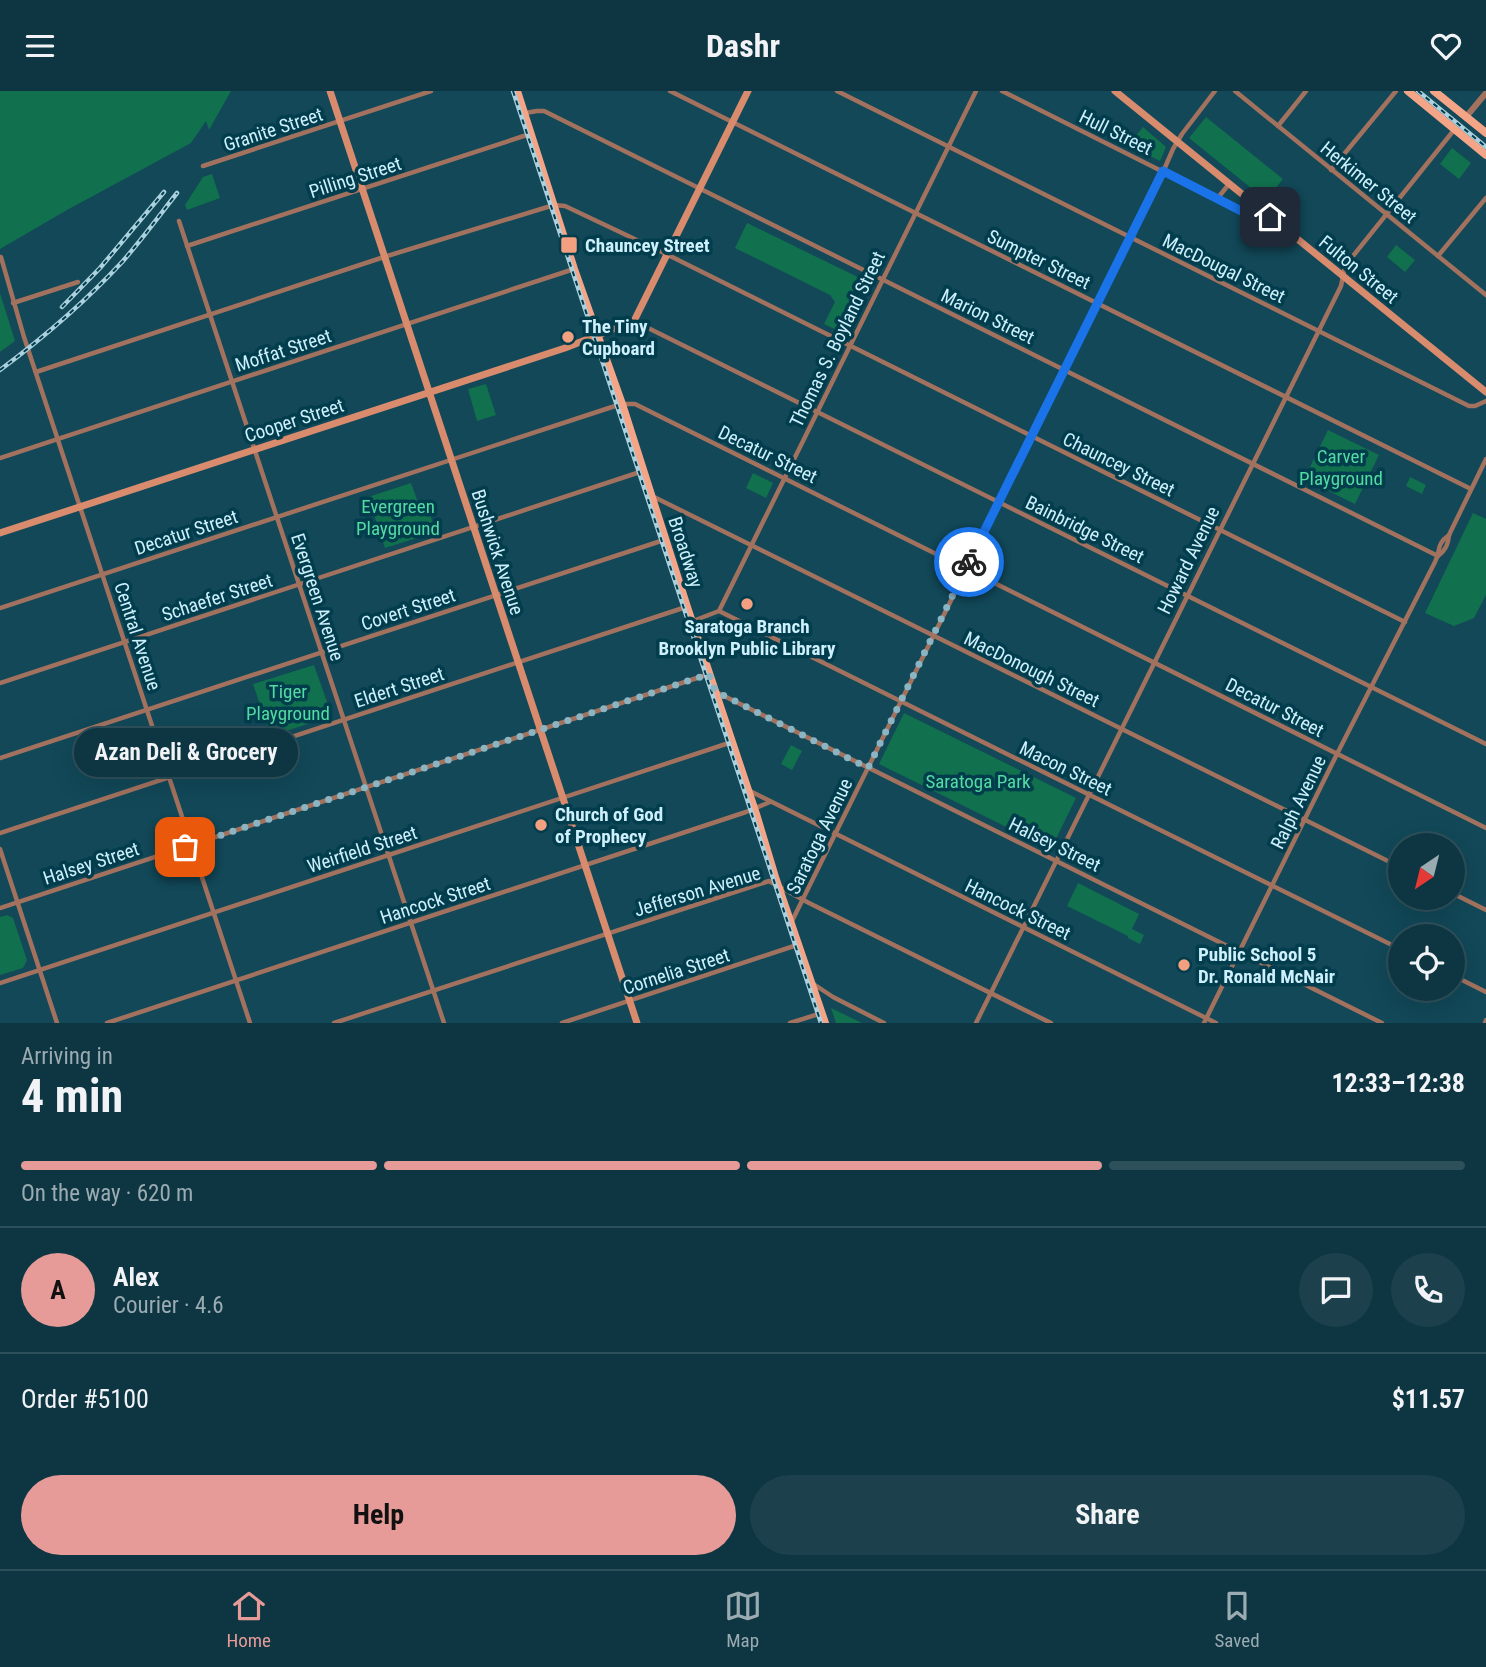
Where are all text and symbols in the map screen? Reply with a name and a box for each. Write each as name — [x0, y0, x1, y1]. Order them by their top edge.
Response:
icon: menu — [21, 27, 59, 65]
text: Dashr — [706, 27, 780, 65]
icon: heart — [1427, 27, 1465, 65]
street label: Granite Street — [221, 103, 326, 156]
street label: Hull Street — [1075, 105, 1156, 160]
street label: Herkimer Street — [1316, 137, 1422, 228]
street label: Pilling Street — [306, 152, 404, 203]
pin — [1240, 187, 1300, 247]
icon: home — [1251, 198, 1289, 236]
street label: Sumpter Street — [983, 225, 1094, 294]
street label: MacDougal Street — [1159, 229, 1289, 308]
street label: Fulton Street — [1314, 230, 1403, 308]
place label: Chauncey Street — [585, 234, 710, 257]
marker: Chauncey Street — [559, 235, 579, 255]
street label: Thomas S. Boyland Street — [785, 247, 890, 431]
street label: Marion Street — [937, 284, 1038, 349]
place label: The Tiny Cupboard — [582, 315, 655, 360]
street label: Moffat Street — [232, 324, 334, 377]
marker: The Tiny Cupboard — [560, 329, 576, 345]
street label: Cooper Street — [242, 394, 347, 447]
street label: Decatur Street — [715, 421, 821, 488]
street label: Chauncey Street — [1059, 427, 1179, 501]
park label: Carver Playground — [1299, 445, 1383, 490]
street label: Bushwick Avenue — [466, 487, 529, 618]
street label: Bainbridge Street — [1022, 491, 1148, 568]
park label: Evergreen Playground — [356, 495, 440, 540]
street label: Howard Avenue — [1152, 503, 1224, 618]
street label: Decatur Street — [132, 505, 241, 560]
street label: Broadway — [663, 514, 708, 591]
courier — [934, 527, 1004, 597]
street label: Evergreen Avenue — [286, 530, 349, 664]
icon: bike — [950, 543, 988, 581]
street label: Schaefer Street — [159, 569, 275, 626]
street label: Central Avenue — [109, 579, 166, 693]
street label: Covert Street — [358, 583, 458, 636]
marker: Saratoga Branch Brooklyn Public Library — [739, 596, 755, 612]
place label: Saratoga Branch Brooklyn Public Library — [659, 615, 836, 660]
street label: MacDonough Street — [960, 627, 1103, 712]
street label: Eldert Street — [351, 662, 447, 713]
street label: Decatur Street — [1222, 673, 1328, 742]
park label: Tiger Playground — [246, 680, 330, 725]
callout: Azan Deli & Grocery — [73, 728, 297, 777]
street label: Macon Street — [1016, 736, 1116, 801]
text: Azan Deli & Grocery — [95, 739, 278, 766]
street label: Ralph Avenue — [1266, 752, 1331, 853]
park label: Saratoga Park — [925, 770, 1031, 793]
street label: Saratoga Avenue — [781, 774, 857, 898]
place label: Church of God of Prophecy — [555, 803, 663, 848]
street label: Halsey Street — [1005, 812, 1105, 877]
pin — [155, 817, 215, 877]
marker: Church of God of Prophecy — [533, 817, 549, 833]
street label: Weirfield Street — [304, 821, 420, 878]
icon: bag — [166, 828, 204, 866]
north arrow — [1388, 833, 1465, 910]
map controls — [1388, 833, 1465, 1001]
street label: Halsey Street — [40, 837, 142, 890]
street label: Jefferson Avenue — [631, 861, 763, 922]
street label: Hancock Street — [377, 872, 493, 929]
street label: Hancock Street — [961, 874, 1074, 945]
button: locate — [1388, 924, 1465, 1001]
street label: Cornelia Street — [620, 943, 732, 1000]
place label: Public School 5 Dr. Ronald McNair — [1198, 943, 1335, 988]
marker: Public School 5 Dr. Ronald McNair — [1176, 957, 1192, 973]
text: Arriving in — [21, 1043, 113, 1070]
text: 12:33–12:38 — [1331, 1068, 1465, 1098]
text: 4 min — [21, 1069, 123, 1123]
text: On the way · 620 m — [21, 1180, 193, 1207]
button: chat — [1299, 1253, 1373, 1327]
button: phone — [1391, 1253, 1465, 1327]
text: Alex — [113, 1262, 159, 1292]
text: A — [50, 1275, 66, 1305]
text: Courier · 4.6 — [113, 1292, 224, 1319]
text: Order #5100 — [21, 1384, 149, 1414]
text: $11.57 — [1392, 1384, 1465, 1414]
button: Help — [21, 1475, 736, 1555]
button: Share — [750, 1475, 1465, 1555]
tab: Home — [226, 1587, 271, 1652]
tab: Map — [724, 1587, 762, 1652]
tab: Saved — [1214, 1587, 1260, 1652]

